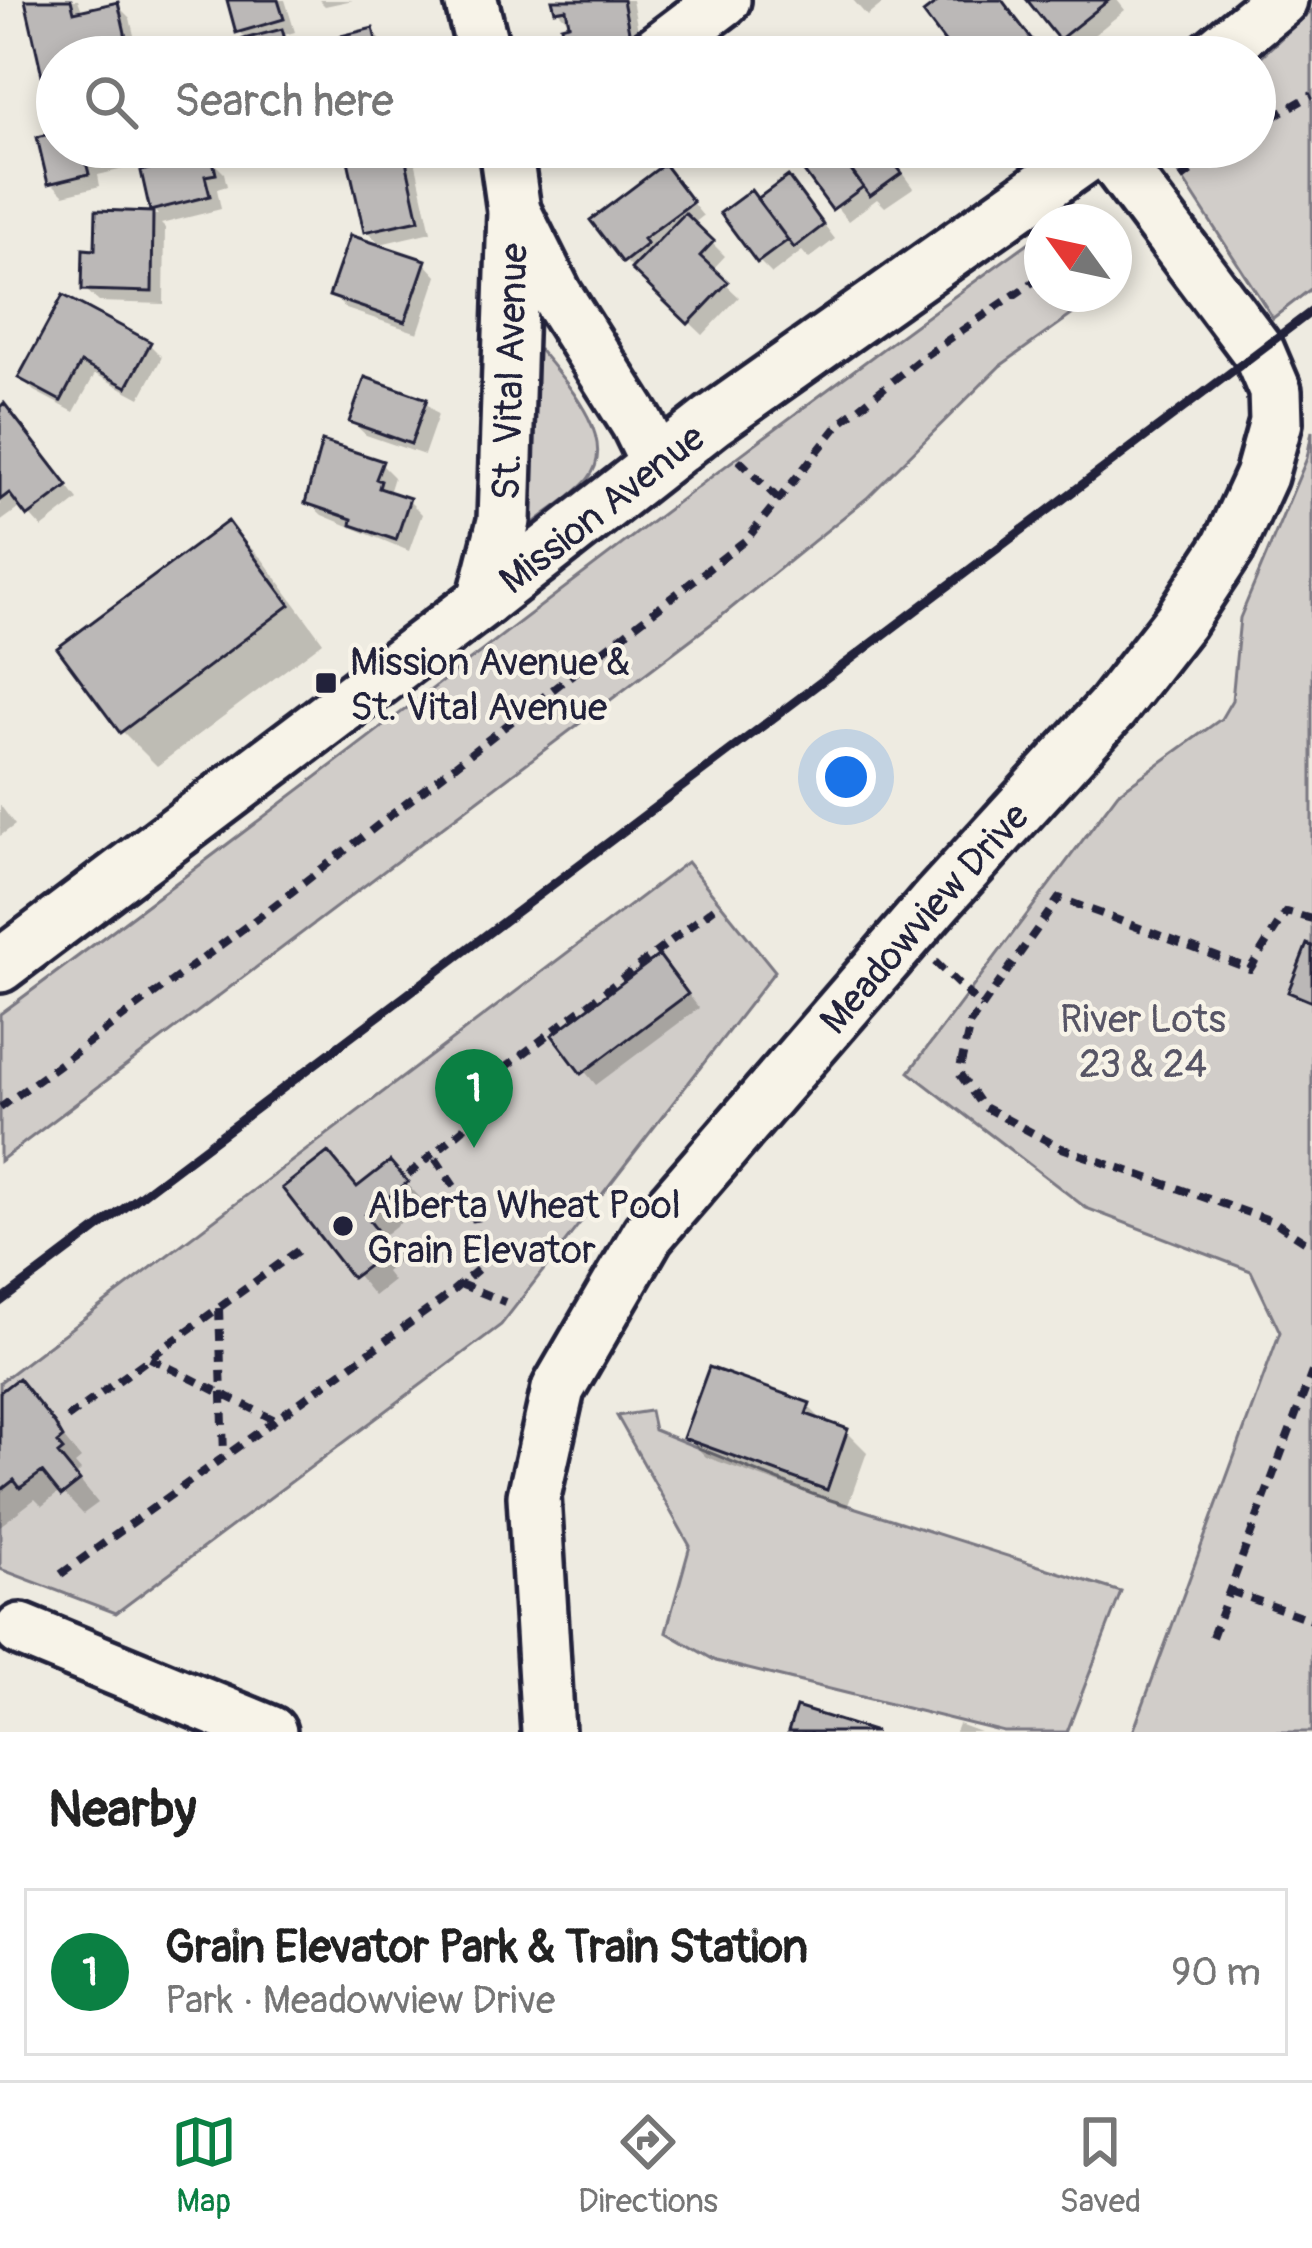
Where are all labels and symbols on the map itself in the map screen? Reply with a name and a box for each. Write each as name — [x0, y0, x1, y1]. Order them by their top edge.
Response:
north arrow — [1024, 204, 1132, 312]
street label: St. Vital Avenue — [482, 242, 539, 501]
street label: Mission Avenue — [490, 413, 715, 605]
place label: Mission Avenue & St. Vital Avenue — [350, 638, 631, 732]
marker: Mission Avenue & St. Vital Avenue — [313, 670, 339, 696]
your location — [816, 747, 876, 807]
street label: Meadowview Drive — [810, 793, 1040, 1044]
park label: River Lots 23 & 24 — [1060, 995, 1226, 1089]
pin: 1 — [435, 1049, 513, 1148]
place label: Alberta Wheat Pool Grain Elevator — [367, 1181, 681, 1275]
marker: Alberta Wheat Pool Grain Elevator — [330, 1213, 356, 1239]

